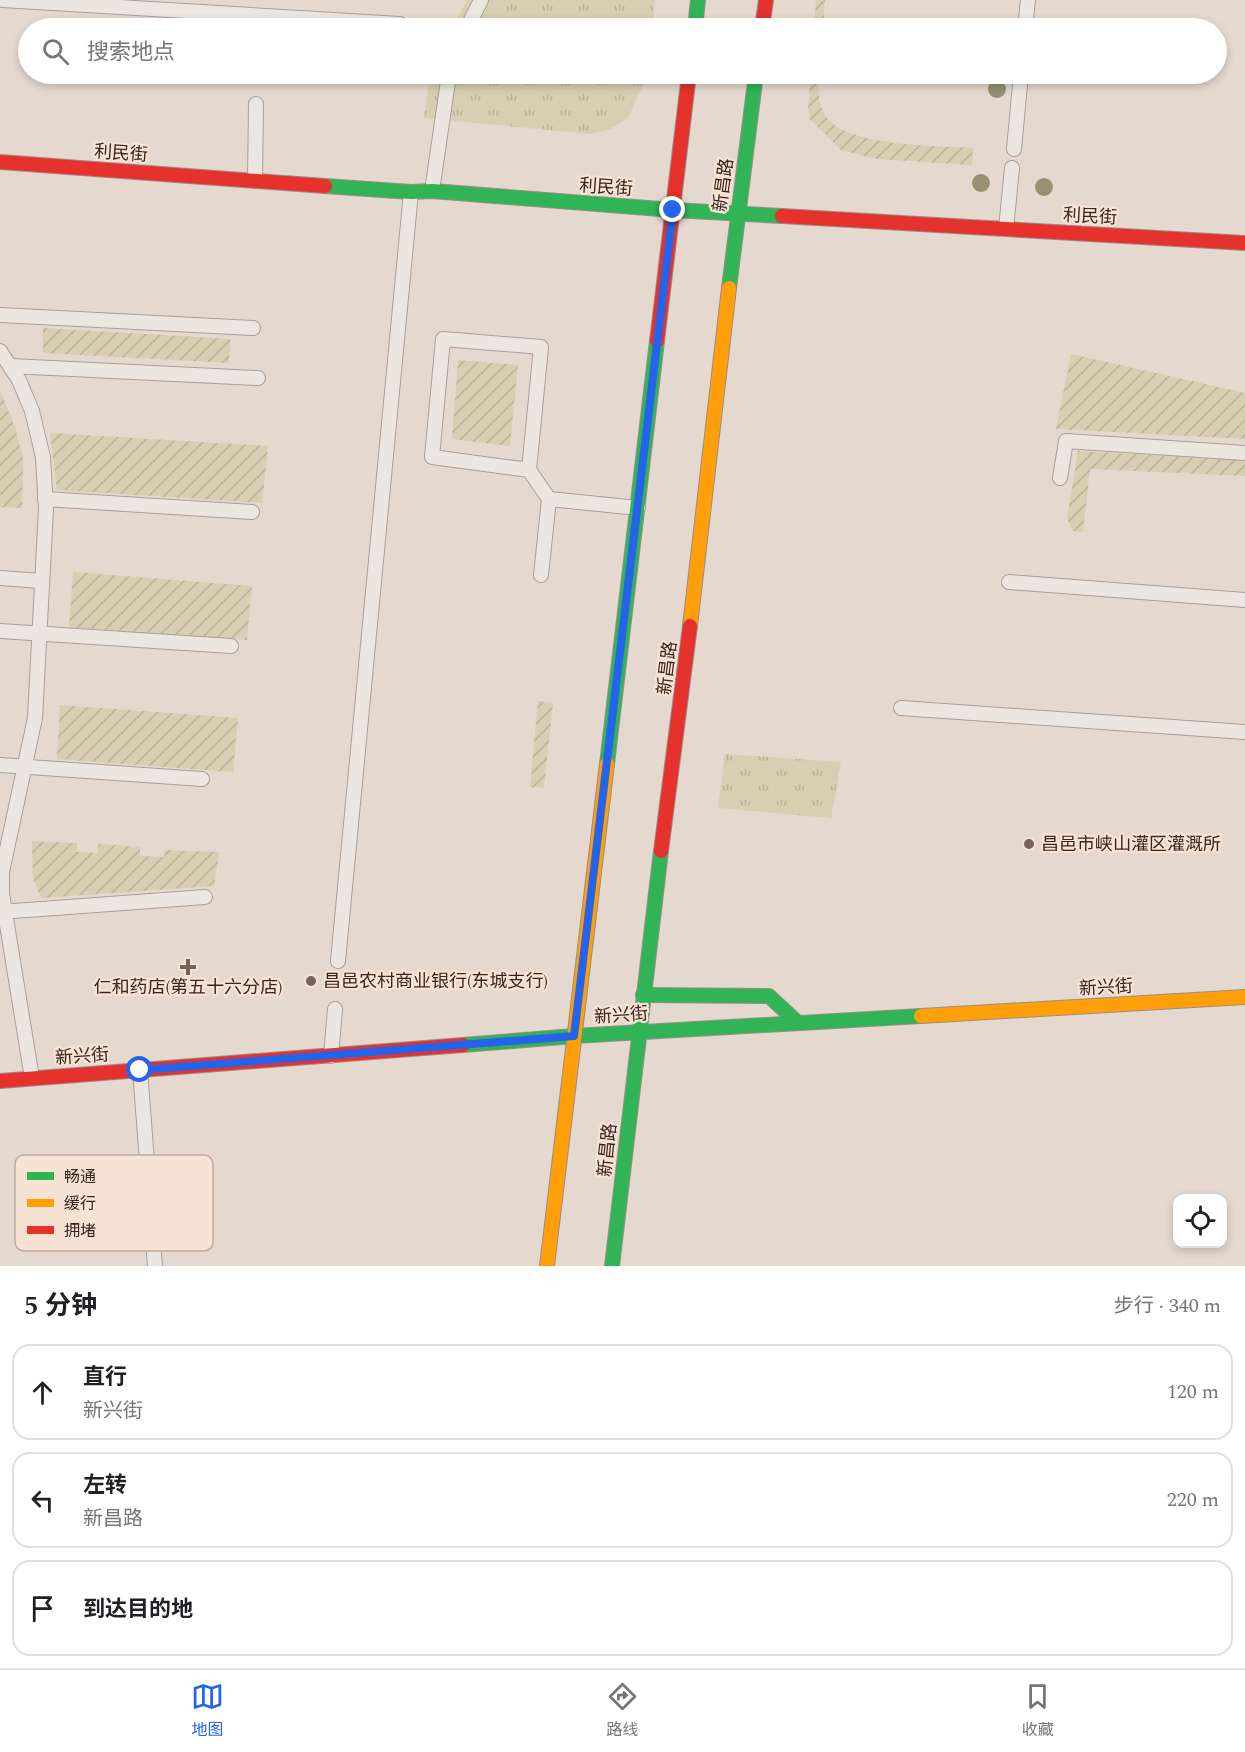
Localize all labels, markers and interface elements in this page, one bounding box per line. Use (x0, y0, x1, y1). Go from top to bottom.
search box (18, 18, 1227, 84)
icon: search (39, 35, 72, 68)
text: 搜索地点 (87, 36, 175, 69)
street label: 利民街 (93, 138, 149, 169)
street label: 新昌路 (706, 156, 741, 214)
street label: 利民街 (578, 172, 634, 203)
route end (659, 196, 685, 222)
street label: 利民街 (1062, 202, 1118, 231)
street label: 新昌路 (651, 640, 684, 697)
place label: 昌邑市峡山灌区灌溉所 (1041, 831, 1221, 858)
marker: 昌邑市峡山灌区灌溉所 (1022, 837, 1036, 851)
marker: 仁和药店(第五十六分店) (181, 960, 195, 974)
place label: 昌邑农村商业银行(东城支行) (323, 968, 548, 995)
street label: 新兴街 (1078, 973, 1134, 1002)
place label: 仁和药店(第五十六分店) (94, 974, 283, 1001)
marker: 昌邑农村商业银行(东城支行) (304, 974, 318, 988)
street label: 新兴街 (593, 1000, 649, 1031)
street label: 新兴街 (54, 1041, 110, 1072)
route start (126, 1056, 152, 1082)
street label: 新昌路 (591, 1122, 624, 1178)
legend (15, 1155, 213, 1251)
text: 畅通 (64, 1165, 96, 1189)
text: 缓行 (64, 1192, 96, 1216)
map controls (1173, 1194, 1227, 1248)
button: locate (1173, 1194, 1227, 1248)
text: 拥堵 (64, 1219, 96, 1243)
text: 5 分钟 (24, 1286, 97, 1326)
text: 步行 · 340 m (1114, 1291, 1221, 1321)
text: 直行 (83, 1361, 127, 1394)
icon: ahead (26, 1376, 59, 1409)
text: 120 m (1167, 1377, 1219, 1407)
text: 新兴街 (83, 1396, 143, 1426)
text: 左转 (83, 1469, 127, 1502)
icon: left (26, 1484, 59, 1517)
text: 220 m (1167, 1485, 1219, 1515)
text: 新昌路 (83, 1504, 143, 1534)
icon: arrive (26, 1592, 59, 1625)
text: 到达目的地 (83, 1593, 193, 1626)
tab: 地图 (191, 1680, 224, 1742)
tab: 路线 (606, 1680, 639, 1742)
tab: 收藏 (1021, 1680, 1054, 1742)

